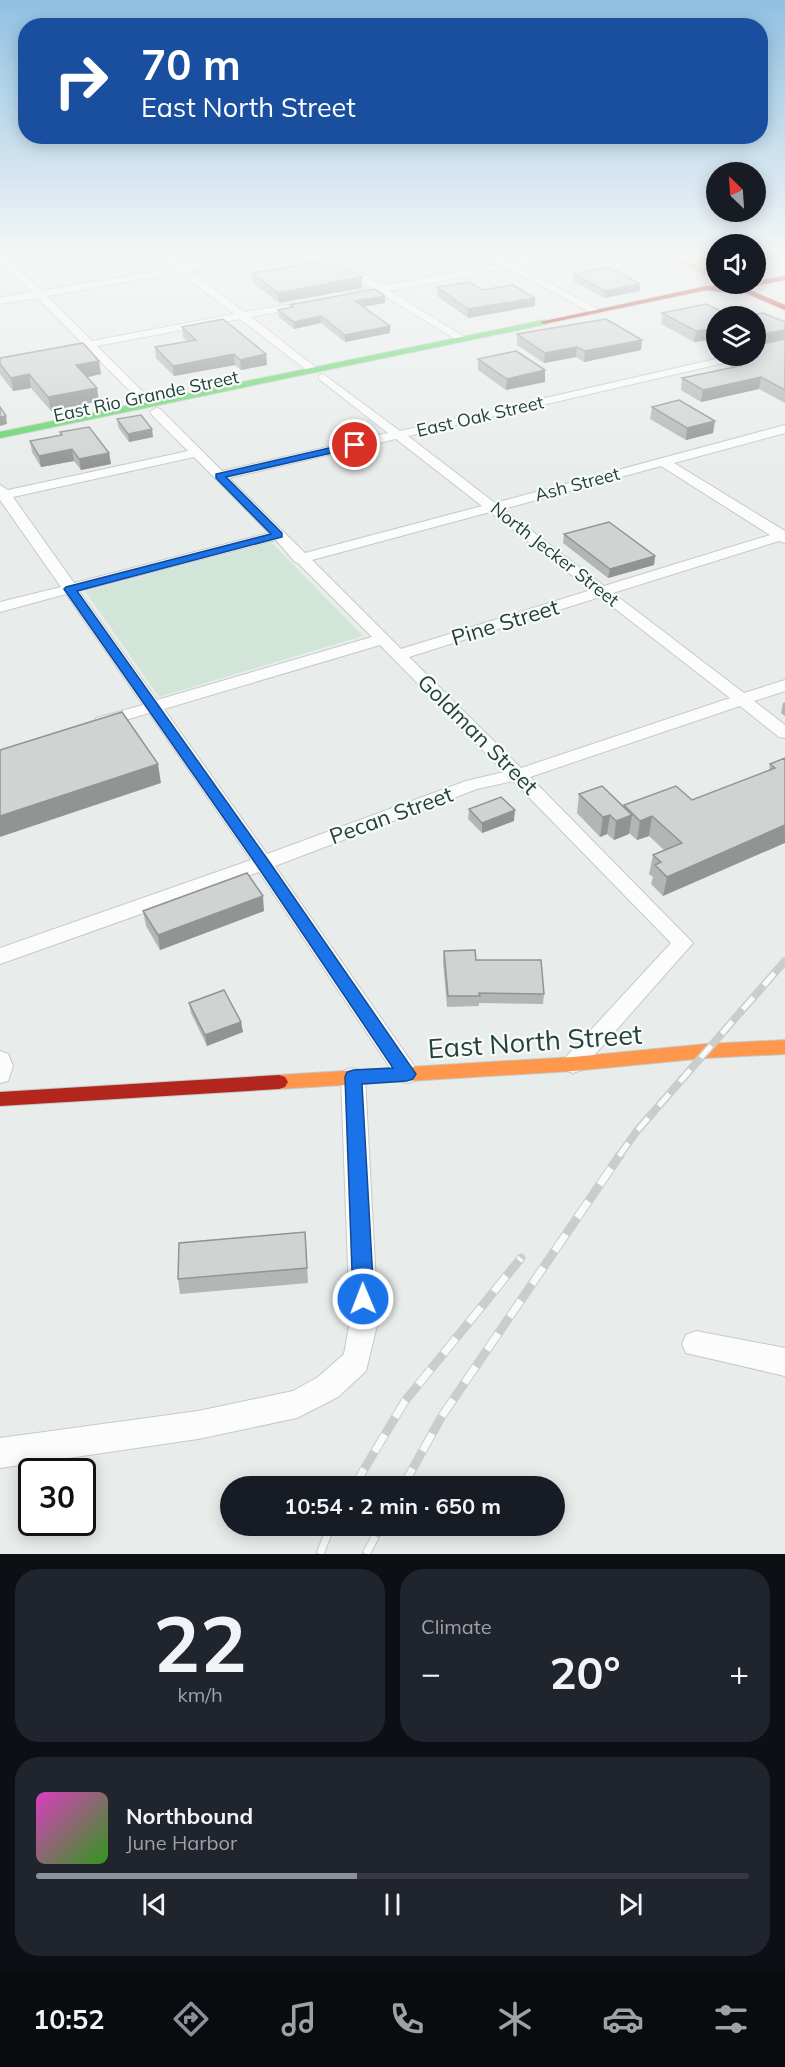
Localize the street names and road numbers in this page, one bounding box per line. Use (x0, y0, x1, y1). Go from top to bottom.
street label: East Rio Grande Street (51, 365, 241, 427)
street label: East Oak Street (414, 390, 546, 442)
street label: Ash Street (532, 462, 622, 506)
street label: North Jecker Street (486, 497, 624, 611)
street label: Pine Street (448, 592, 562, 652)
street label: Goldman Street (412, 668, 544, 800)
street label: Pecan Street (325, 780, 457, 850)
street label: East North Street (427, 1017, 643, 1065)

